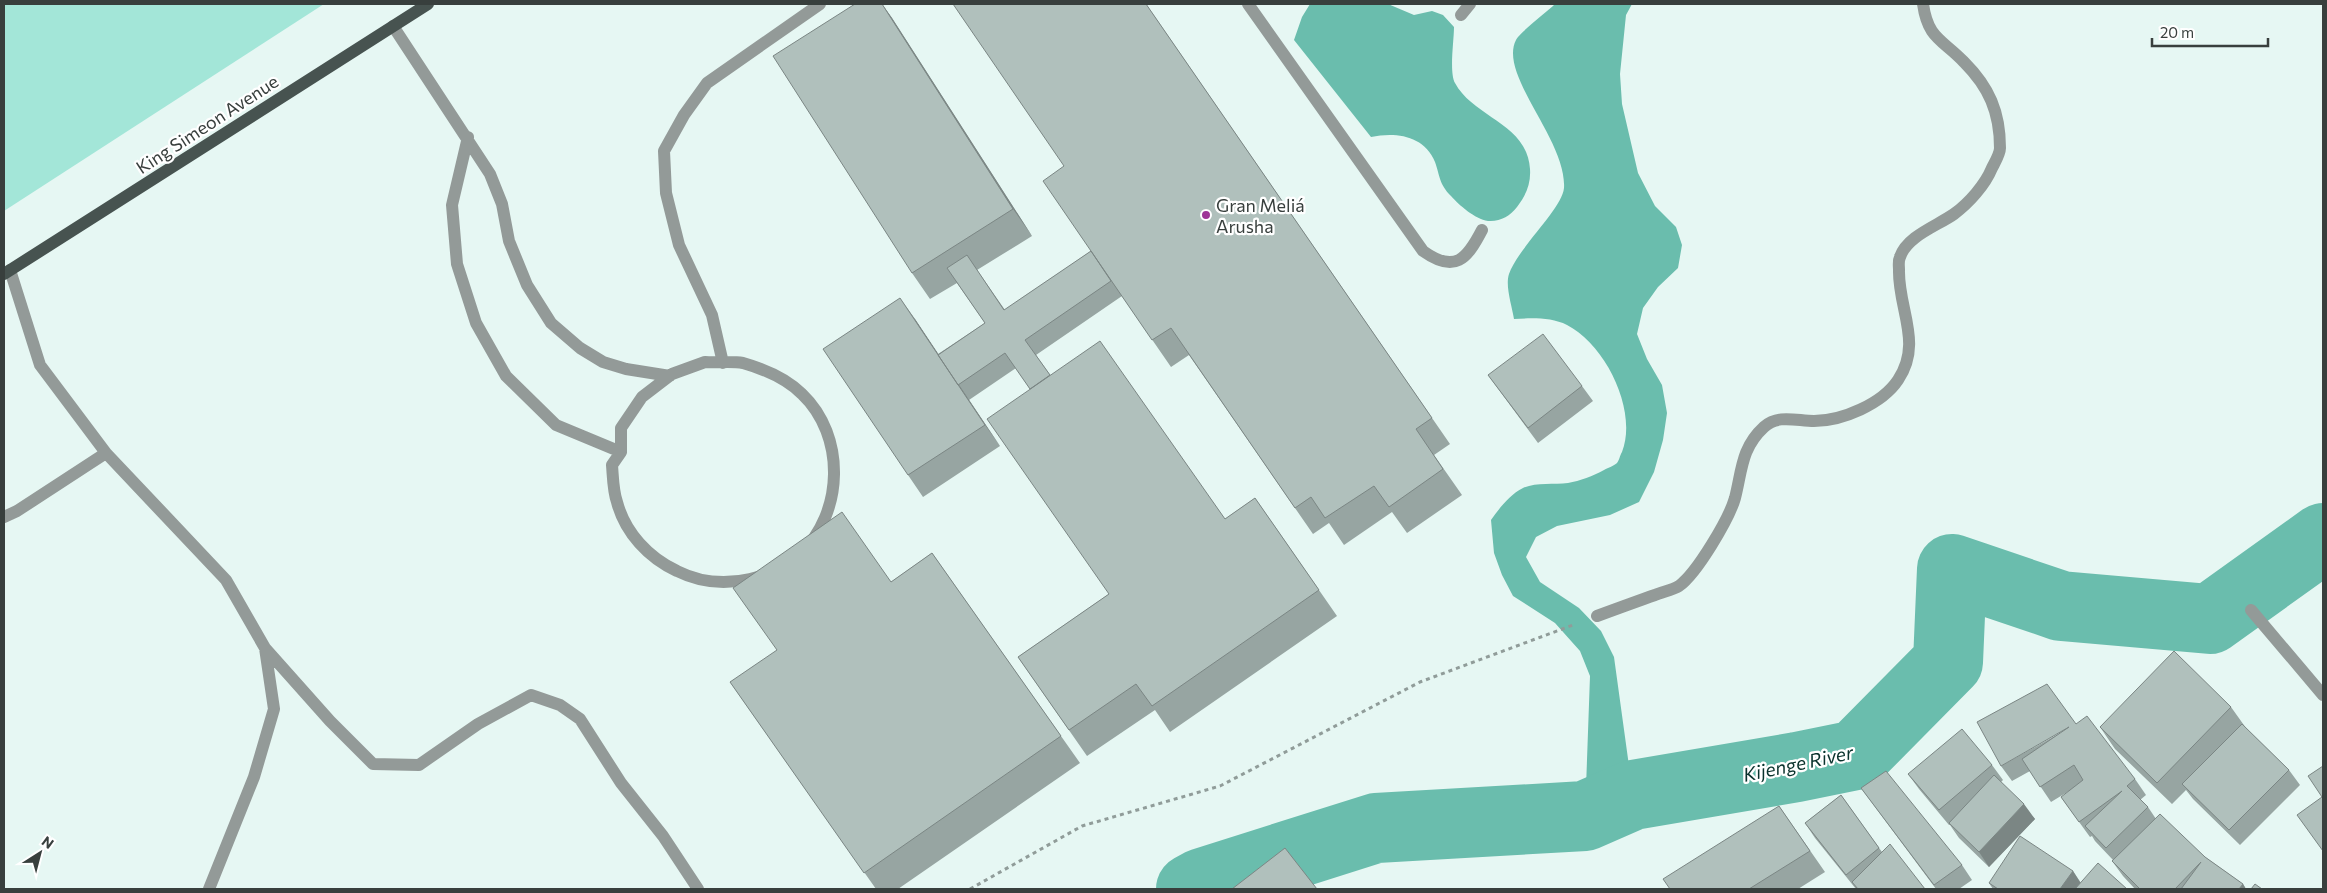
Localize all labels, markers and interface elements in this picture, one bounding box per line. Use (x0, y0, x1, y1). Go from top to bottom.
scale bar (2152, 15, 2268, 47)
text: 20 m (2160, 23, 2194, 41)
street label: King Simeon Avenue (132, 70, 282, 178)
place label: Gran Meliá Arusha (1216, 194, 1305, 237)
marker: Gran Meliá Arusha (1200, 209, 1212, 221)
water label: Kijenge River (1741, 740, 1857, 786)
north arrow (15, 828, 65, 878)
text: N (39, 832, 57, 852)

